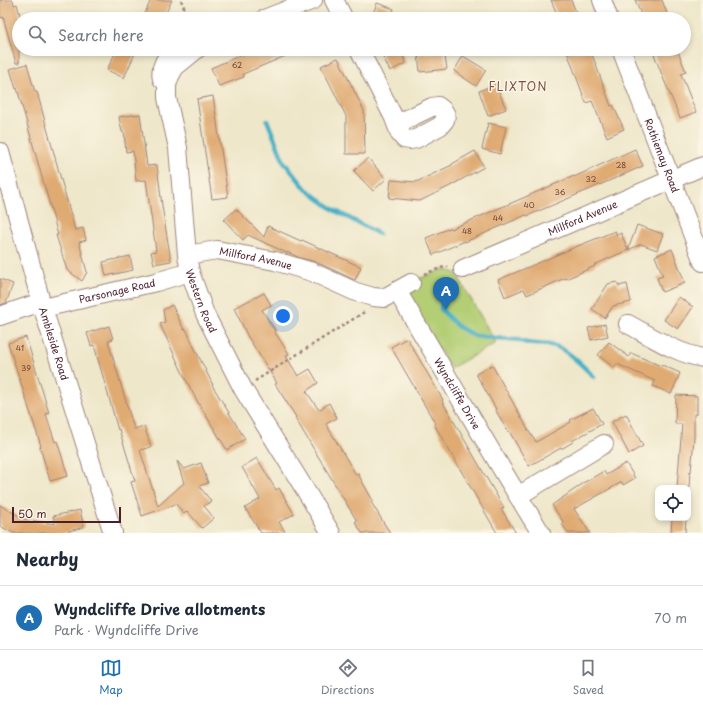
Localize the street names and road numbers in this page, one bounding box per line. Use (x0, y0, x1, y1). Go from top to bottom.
street label: Rothiemay Road (641, 116, 684, 195)
street label: Millford Avenue (545, 196, 620, 239)
street label: Millford Avenue (218, 243, 295, 273)
street label: Western Road (183, 267, 221, 335)
street label: Parsonage Road (77, 274, 157, 307)
street label: Ambleside Road (36, 305, 73, 382)
street label: Wyndcliffe Drive (431, 355, 485, 432)

